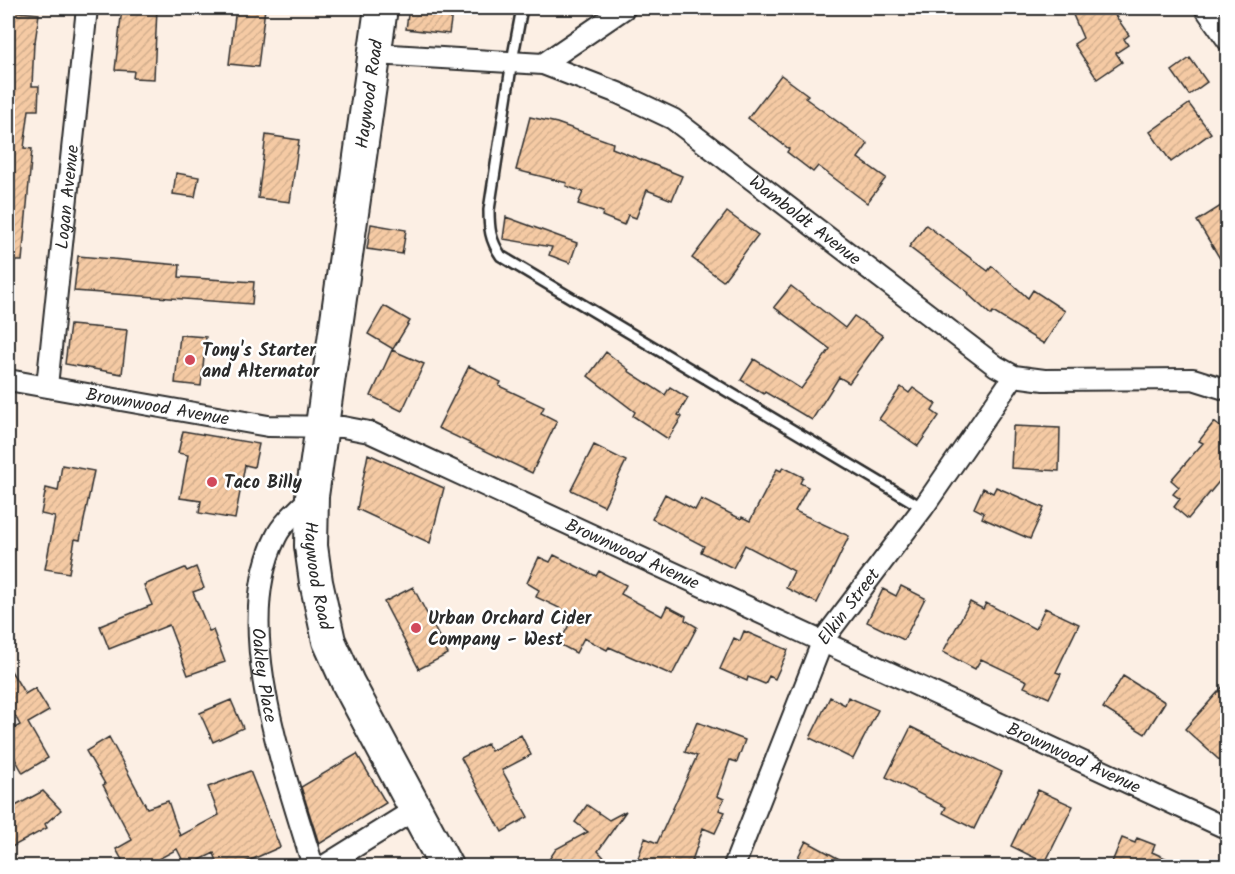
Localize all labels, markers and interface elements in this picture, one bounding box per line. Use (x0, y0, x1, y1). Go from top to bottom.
street label: Haywood Road (348, 37, 393, 151)
street label: Logan Avenue (49, 144, 88, 251)
street label: Wamboldt Avenue (742, 169, 867, 274)
place label: Tony's Starter and Alternator (202, 337, 321, 387)
marker: Tony's Starter and Alternator (183, 353, 197, 367)
street label: Brownwood Avenue (83, 381, 231, 435)
place label: Taco Billy (224, 469, 302, 498)
marker: Taco Billy (205, 475, 219, 489)
street label: Brownwood Avenue (560, 512, 704, 599)
street label: Haywood Road (294, 521, 339, 634)
street label: Elkin Street (811, 562, 889, 652)
place label: Urban Orchard Cider Company - West (428, 605, 593, 655)
marker: Urban Orchard Cider Company - West (409, 621, 423, 635)
street label: Oakley Place (242, 628, 284, 726)
street label: Brownwood Avenue (1001, 716, 1145, 803)

